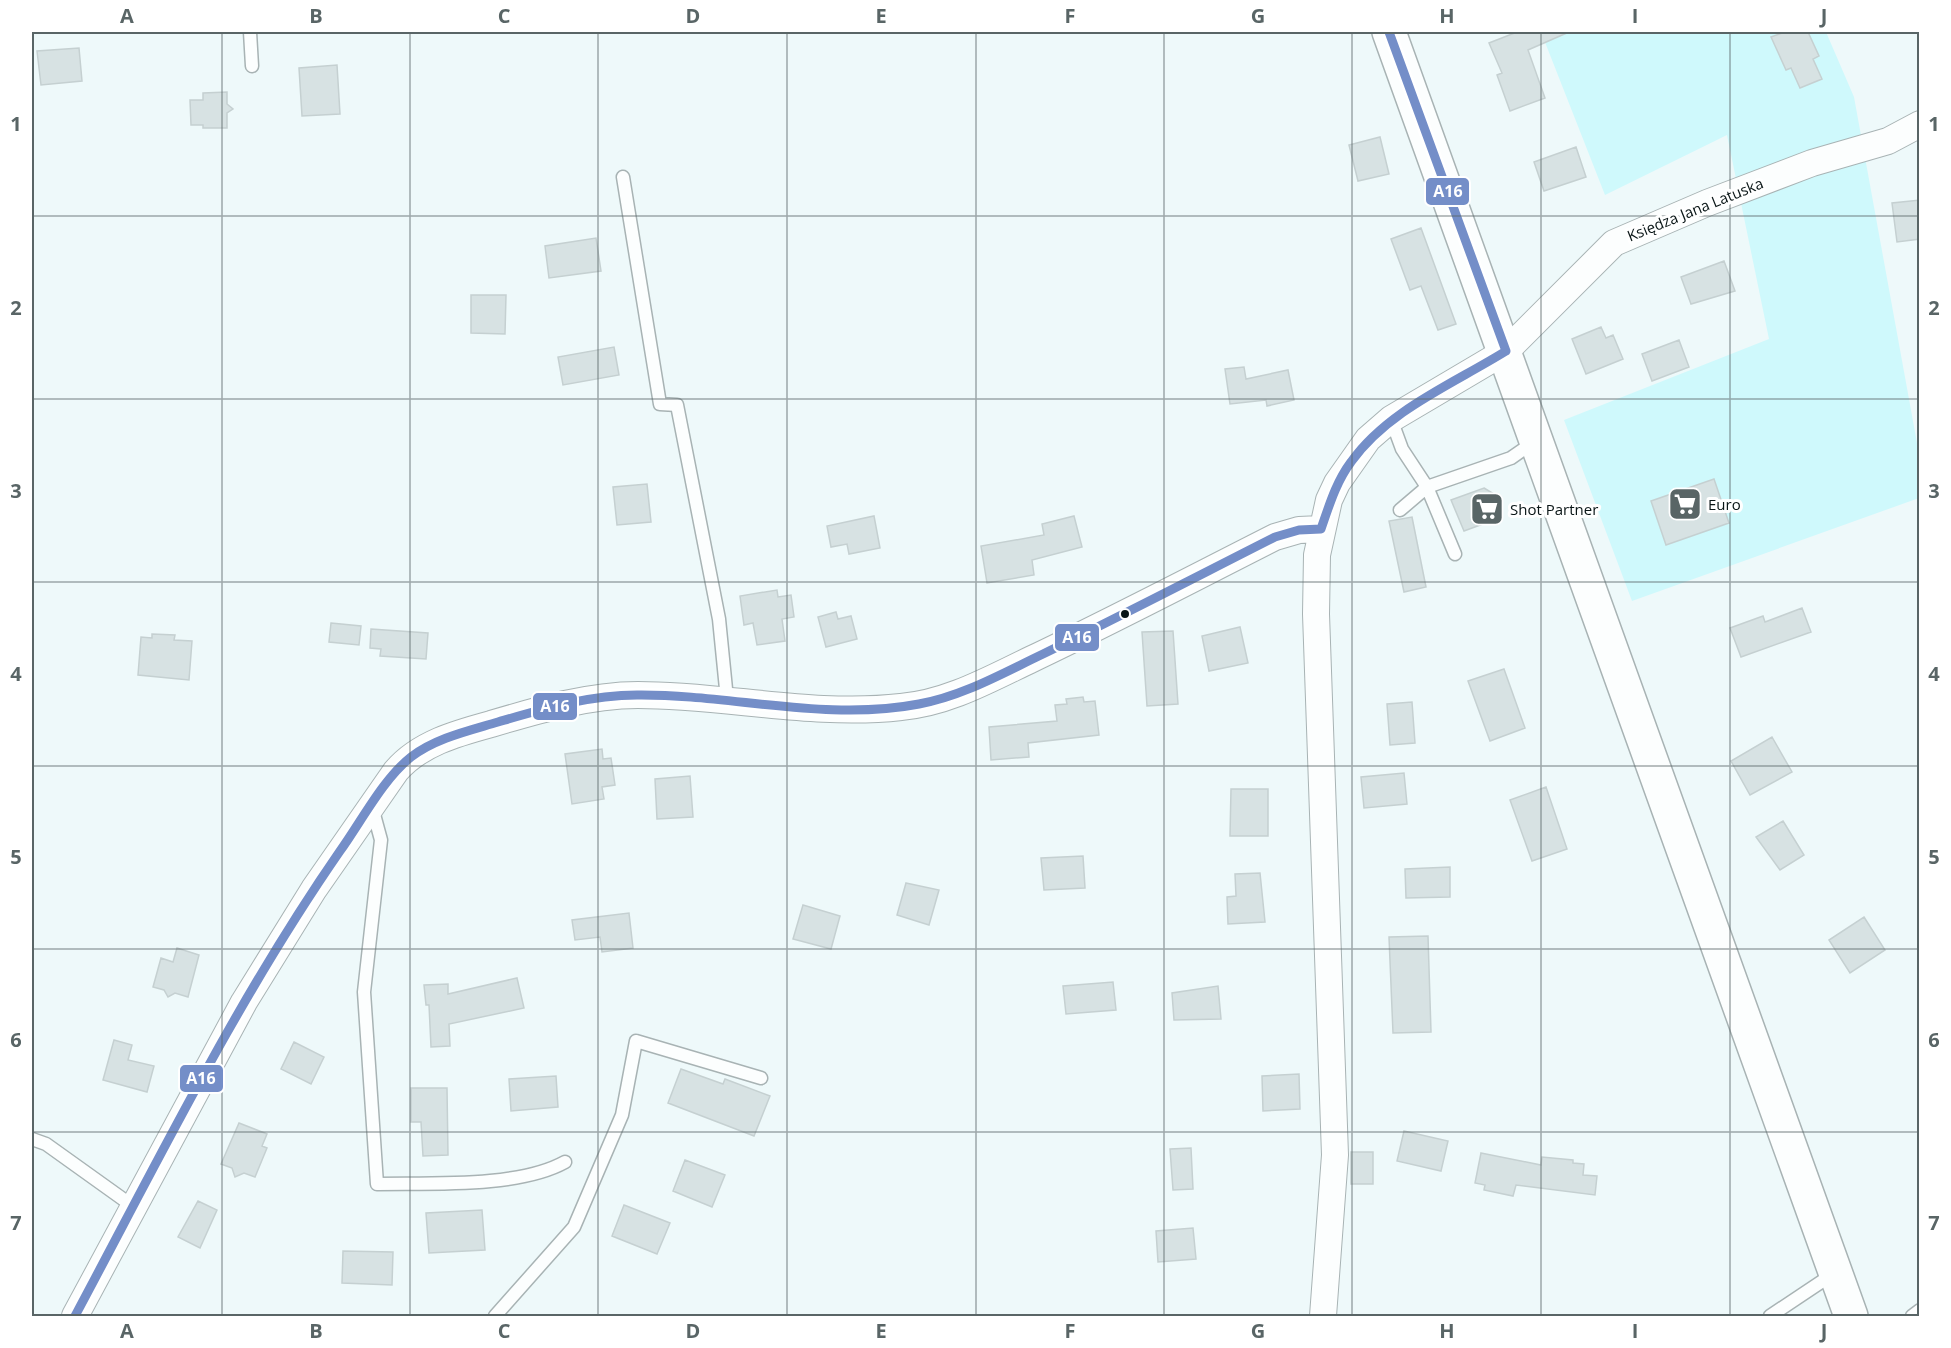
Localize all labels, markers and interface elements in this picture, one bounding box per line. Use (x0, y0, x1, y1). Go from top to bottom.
text: A (120, 2, 134, 29)
text: B (309, 2, 323, 29)
text: C (498, 2, 511, 29)
text: D (686, 2, 700, 29)
text: E (875, 2, 887, 29)
text: F (1065, 2, 1075, 29)
text: G (1251, 2, 1265, 29)
text: H (1439, 2, 1455, 29)
text: I (1632, 2, 1638, 29)
text: J (1819, 2, 1827, 29)
text: 1 (10, 110, 22, 137)
text: 1 (1928, 110, 1940, 137)
street label: Księdza Jana Latuska (1624, 173, 1766, 245)
line badge: A16 (1425, 177, 1470, 206)
text: A16 (1433, 180, 1463, 202)
text: 2 (10, 294, 22, 321)
text: 2 (1928, 294, 1940, 321)
text: 3 (10, 477, 22, 504)
text: 3 (1928, 477, 1940, 504)
supermarket icon: Euro (1667, 486, 1703, 522)
supermarket icon: Shot Partner (1469, 491, 1505, 527)
place label: Euro (1708, 494, 1741, 514)
place label: Shot Partner (1510, 499, 1598, 519)
unlabelled marker (1119, 608, 1131, 620)
line badge: A16 (1054, 623, 1100, 652)
text: A16 (1062, 626, 1092, 648)
text: 4 (10, 660, 22, 687)
text: 4 (1928, 660, 1940, 687)
line badge: A16 (532, 692, 578, 721)
text: A16 (540, 695, 570, 717)
text: 5 (10, 843, 22, 870)
text: 5 (1928, 843, 1940, 870)
text: 6 (10, 1026, 22, 1053)
text: 6 (1928, 1026, 1940, 1053)
line badge: A16 (179, 1064, 224, 1093)
text: A16 (186, 1067, 216, 1089)
text: 7 (10, 1209, 22, 1236)
text: 7 (1928, 1209, 1940, 1236)
text: A (120, 1317, 134, 1344)
text: B (309, 1317, 323, 1344)
text: C (498, 1317, 511, 1344)
text: D (686, 1317, 700, 1344)
text: E (875, 1317, 887, 1344)
text: F (1065, 1317, 1075, 1344)
text: G (1251, 1317, 1265, 1344)
text: H (1439, 1317, 1455, 1344)
text: I (1632, 1317, 1638, 1344)
text: J (1819, 1317, 1827, 1344)

